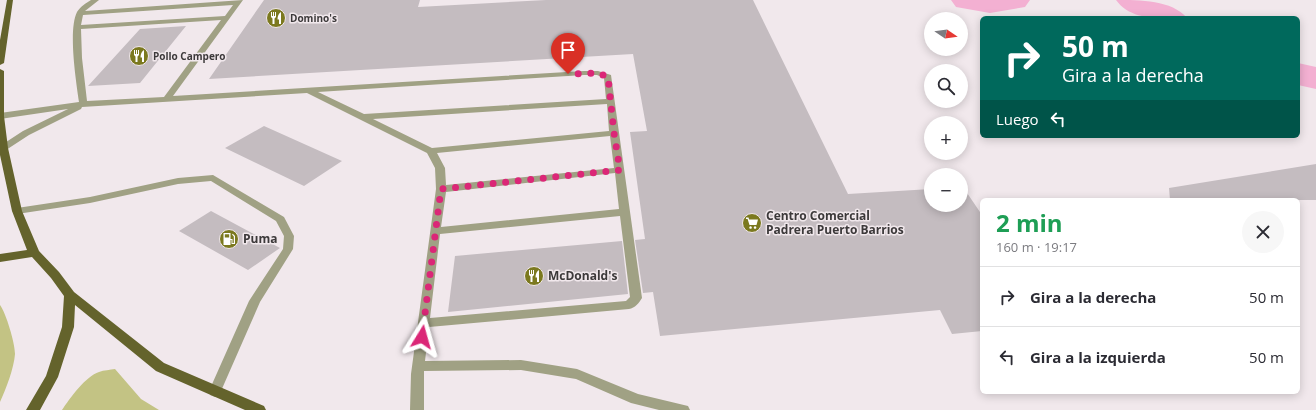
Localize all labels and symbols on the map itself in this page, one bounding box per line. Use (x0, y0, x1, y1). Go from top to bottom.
restaurant icon: Domino's (265, 7, 287, 29)
place label: Domino's (290, 11, 337, 25)
north arrow (924, 12, 968, 56)
pin (551, 33, 585, 74)
restaurant icon: Pollo Campero (128, 45, 150, 67)
place label: Pollo Campero (153, 49, 226, 63)
place label: Centro Comercial Padrera Puerto Barrios (766, 207, 904, 238)
supermarket icon: Centro Comercial Padrera Puerto Barrios (741, 212, 763, 234)
fuel station icon: Puma (218, 228, 240, 250)
place label: Puma (243, 230, 277, 247)
restaurant icon: McDonald's (523, 265, 545, 287)
place label: McDonald's (548, 267, 617, 284)
position arrow (401, 316, 443, 358)

